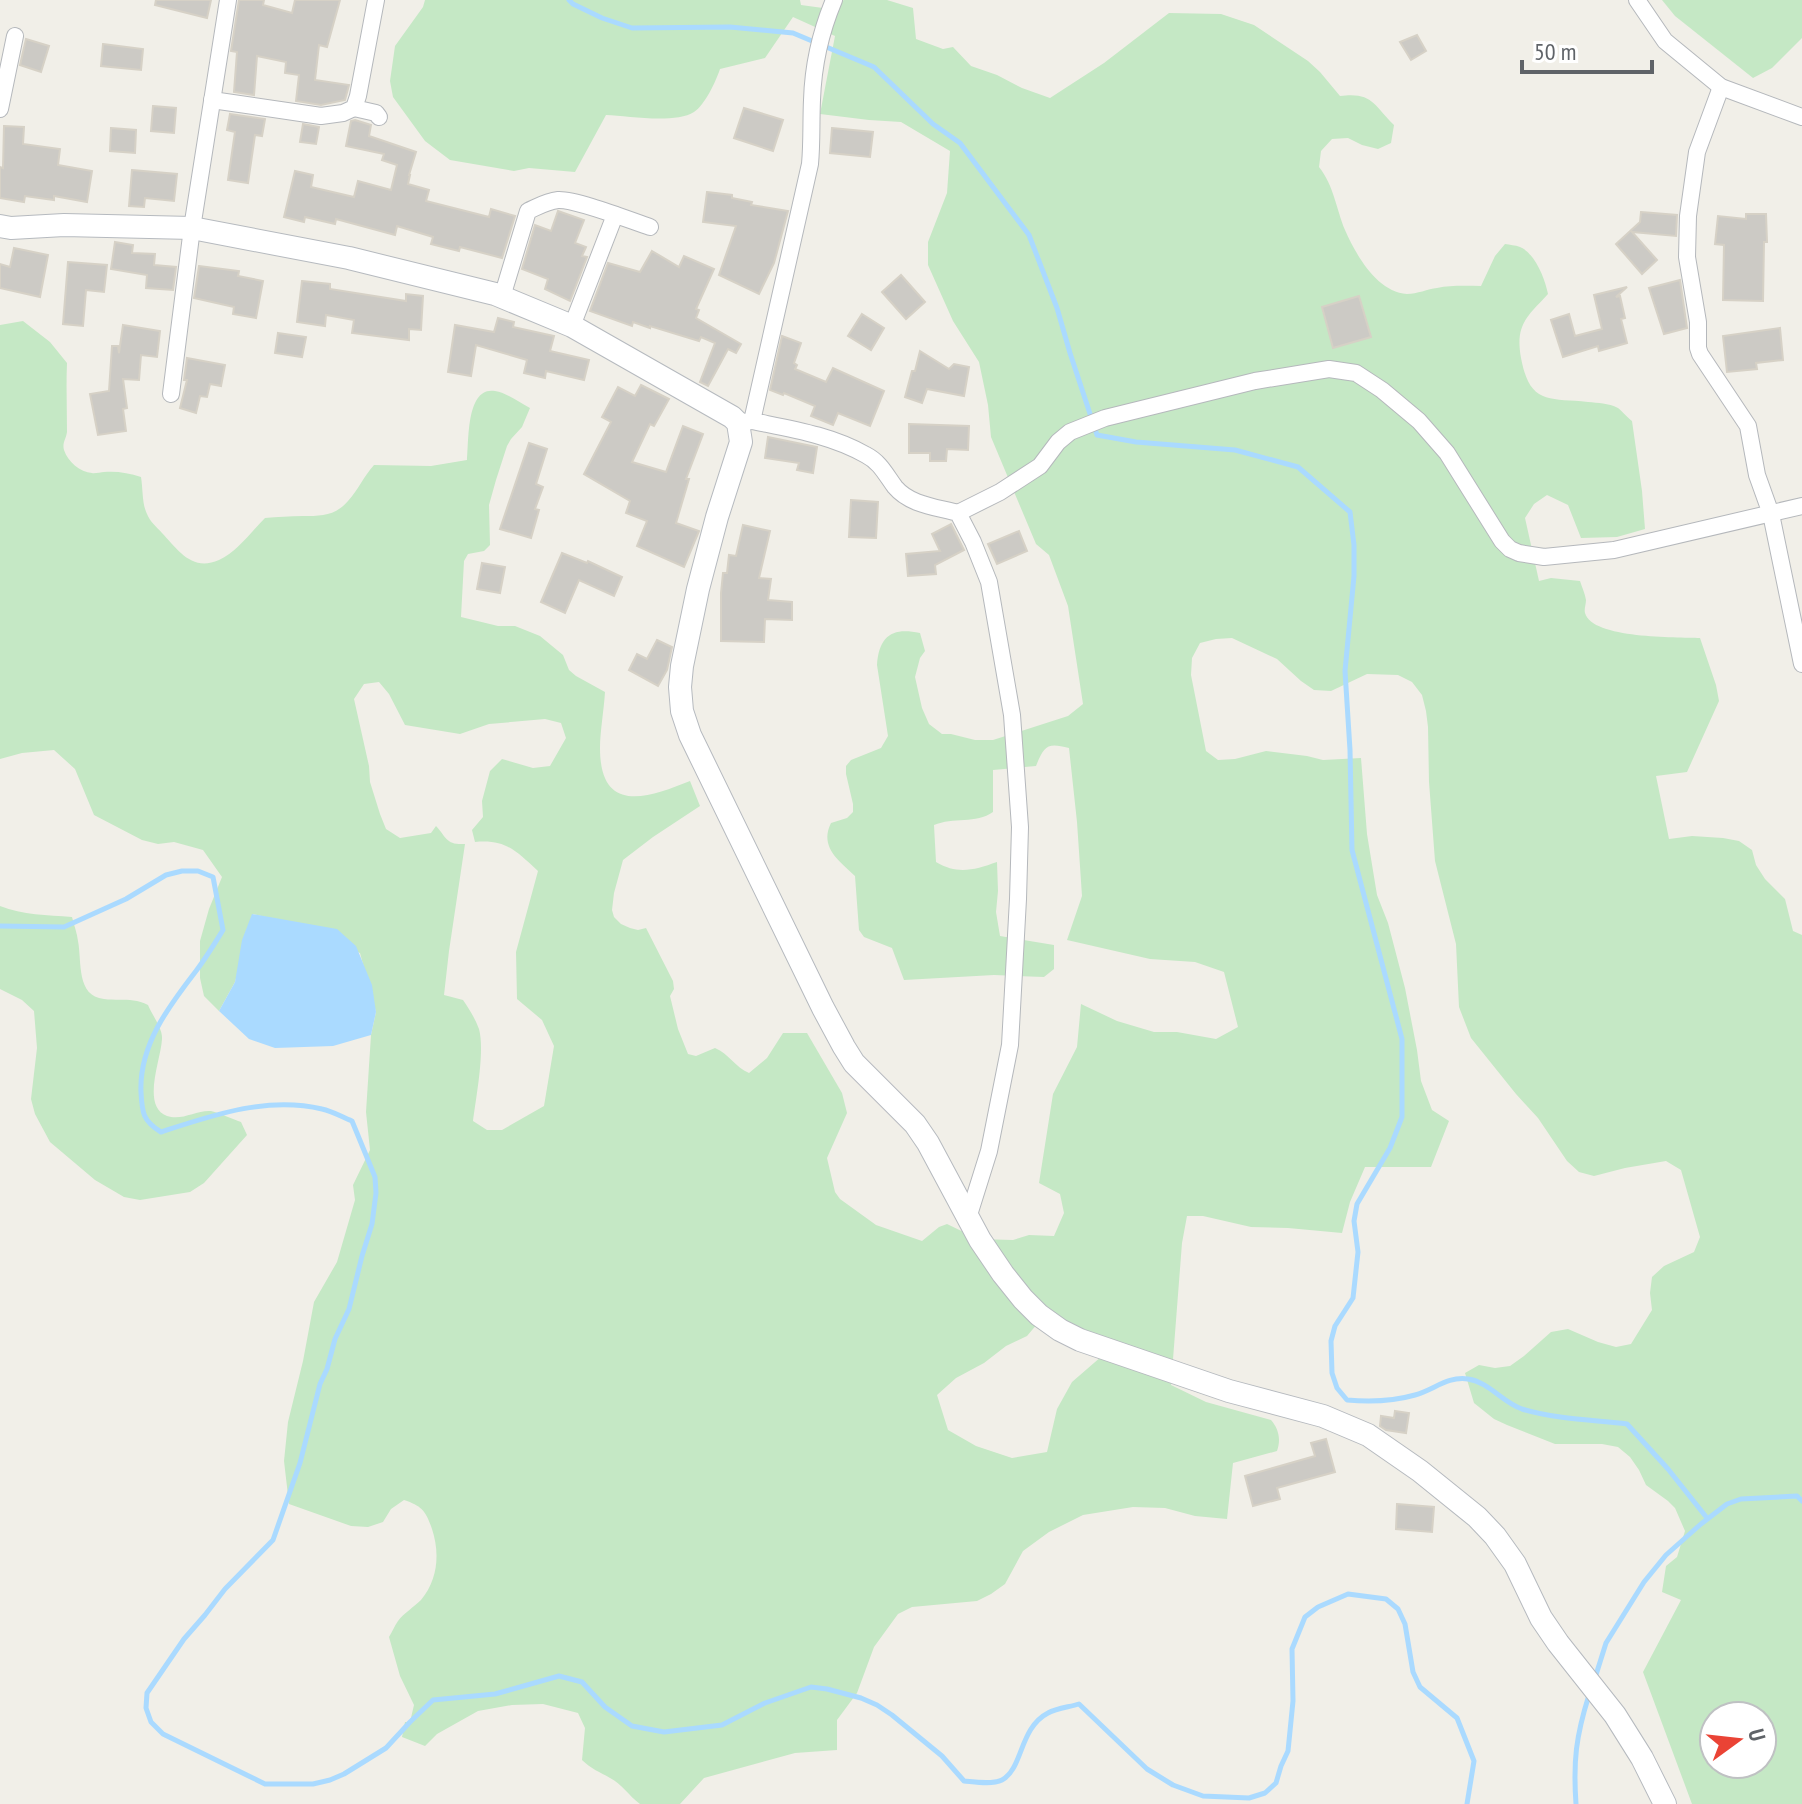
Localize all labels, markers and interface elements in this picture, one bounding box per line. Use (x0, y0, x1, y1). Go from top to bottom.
scale bar (1522, 24, 1652, 74)
text: 50 m (1534, 36, 1576, 67)
north arrow (1698, 1700, 1778, 1780)
text: U (1742, 1726, 1772, 1744)

